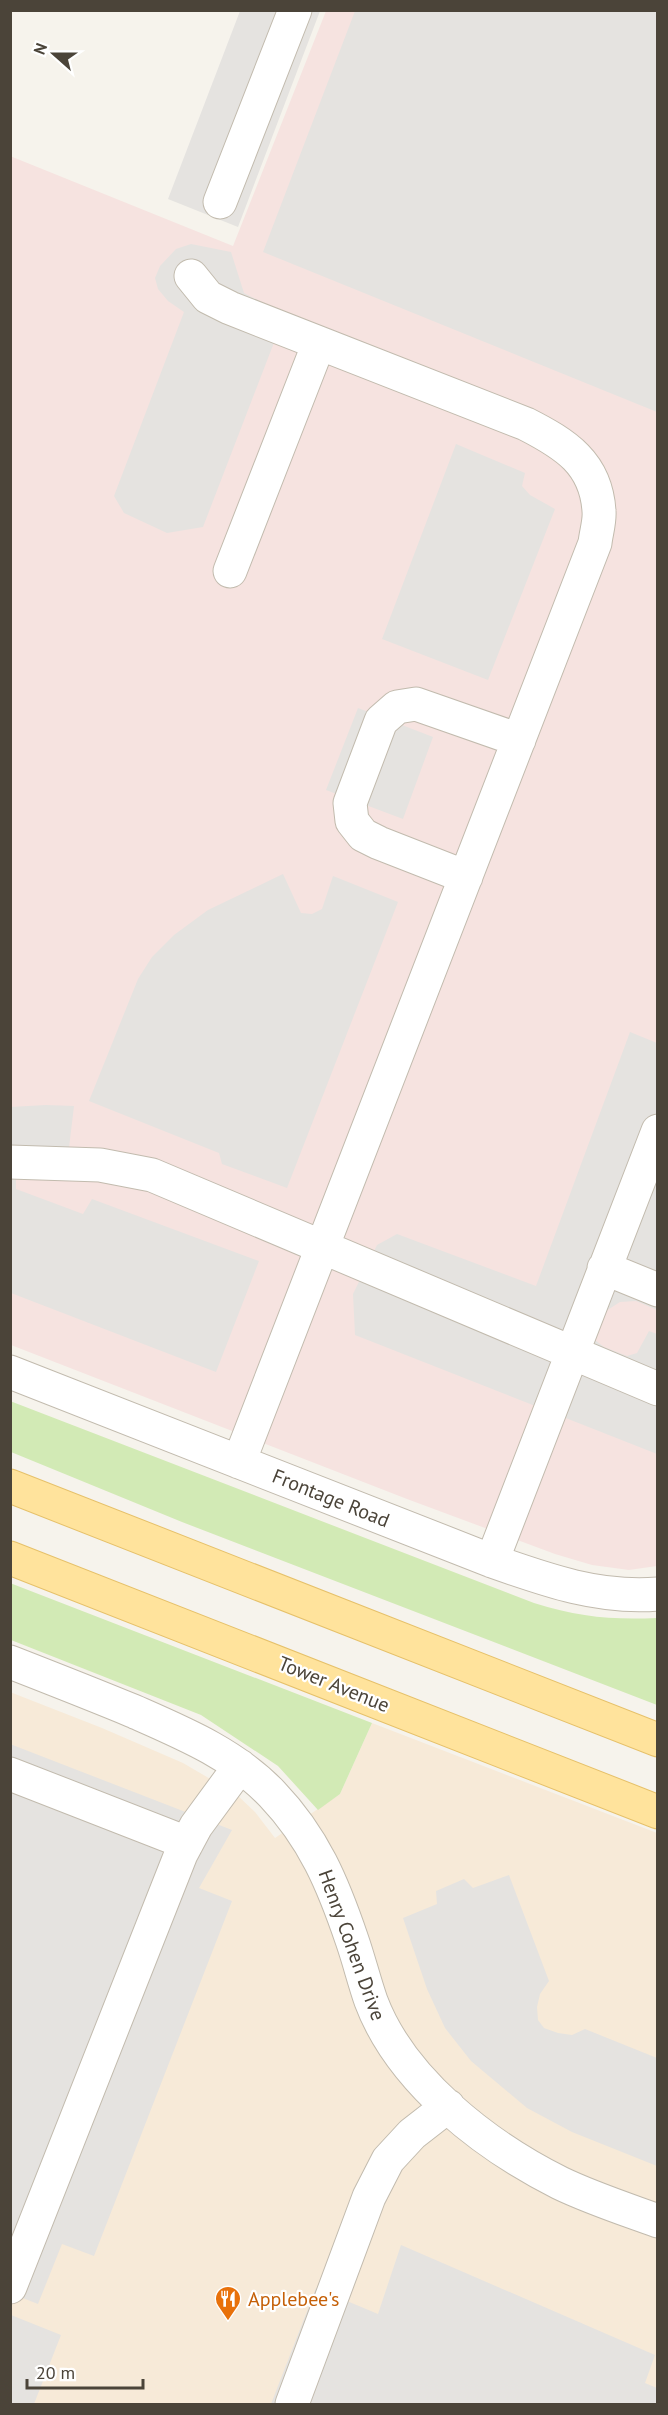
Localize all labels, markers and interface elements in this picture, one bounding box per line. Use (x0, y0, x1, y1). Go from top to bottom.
north arrow (24, 24, 84, 84)
text: N (29, 40, 51, 57)
street label: Frontage Road (269, 1463, 393, 1533)
street label: Tower Avenue (275, 1650, 393, 1718)
street label: Henry Cohen Drive (313, 1866, 391, 2024)
restaurant icon: Applebee's (213, 2284, 243, 2322)
place label: Applebee's (248, 2286, 340, 2312)
scale bar (27, 2352, 142, 2390)
text: 20 m (36, 2361, 75, 2384)

